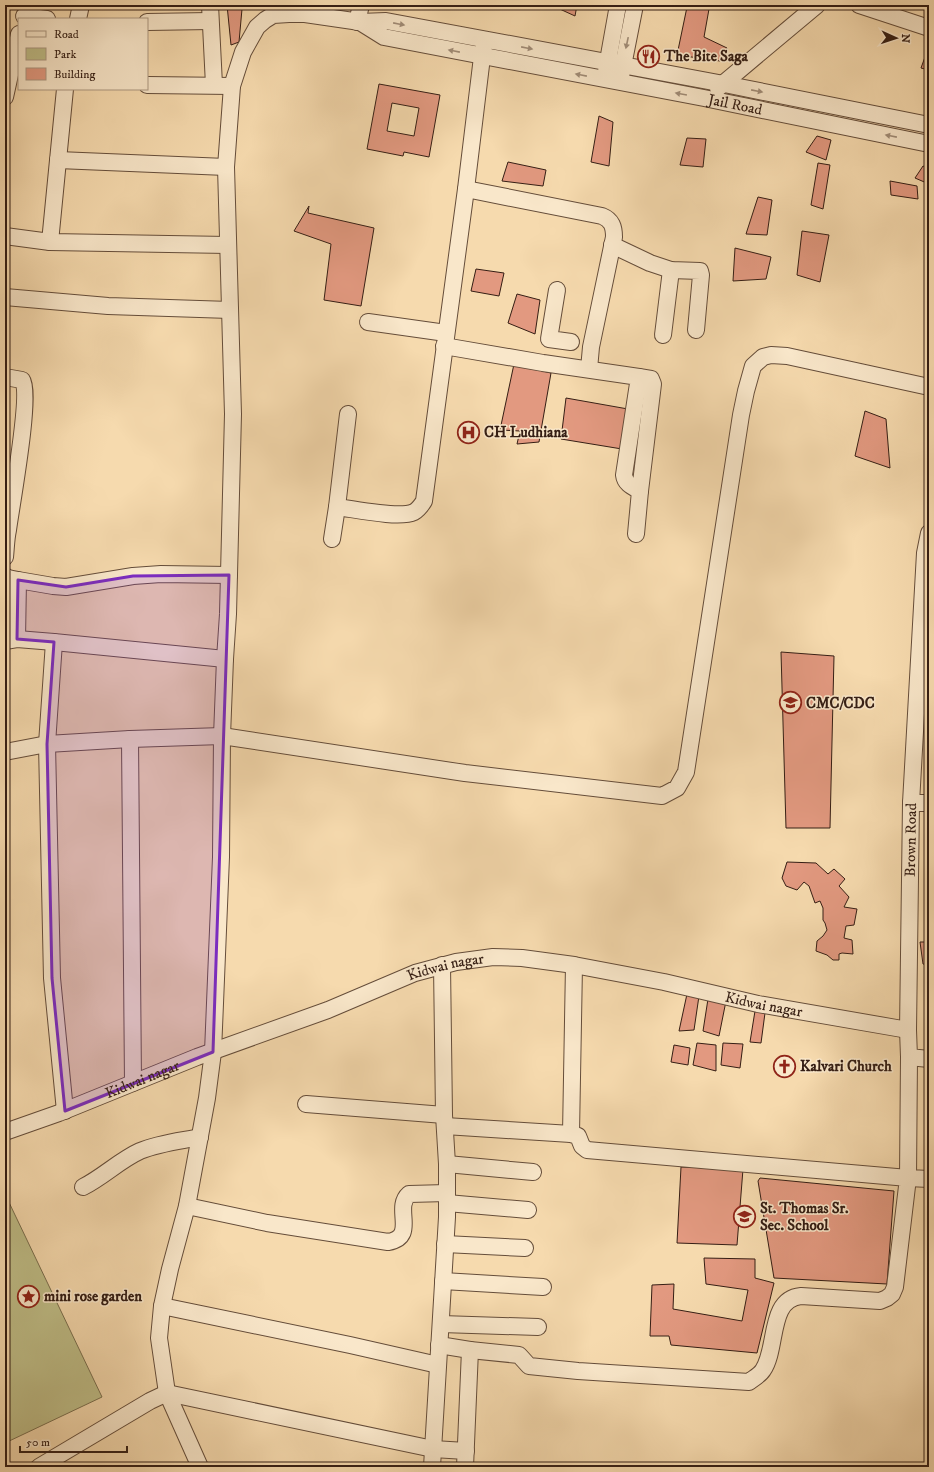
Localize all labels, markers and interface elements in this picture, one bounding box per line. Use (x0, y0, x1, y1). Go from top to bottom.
legend (18, 18, 148, 90)
north arrow (876, 18, 916, 58)
one-way arrow (393, 21, 405, 27)
text: Road (54, 27, 79, 42)
text: N (898, 34, 912, 43)
one-way arrow (624, 37, 630, 49)
restaurant icon: The Bite Saga (636, 43, 662, 69)
one-way arrow (521, 45, 533, 51)
text: Park (54, 47, 76, 62)
place label: The Bite Saga (663, 47, 749, 66)
one-way arrow (447, 48, 460, 54)
text: Building (54, 67, 95, 82)
one-way arrow (575, 72, 587, 78)
one-way arrow (751, 88, 763, 94)
street label: Jail Road (705, 89, 765, 119)
one-way arrow (675, 91, 687, 97)
one-way arrow (885, 133, 897, 139)
hospital icon: CH Ludhiana (455, 419, 481, 445)
place label: CH Ludhiana (484, 423, 568, 442)
school or university icon: CMC/CDC (778, 690, 804, 716)
place label: CMC/CDC (806, 694, 875, 713)
street label: Brown Road (901, 802, 921, 877)
street label: Kidwai nagar (404, 949, 485, 985)
street label: Kidwai nagar (723, 987, 804, 1021)
church icon: Kalvari Church (771, 1053, 797, 1079)
street label: Kidwai nagar (102, 1056, 182, 1103)
place label: Kalvari Church (800, 1057, 892, 1076)
place label: St. Thomas Sr. Sec. School (760, 1199, 849, 1235)
school or university icon: St. Thomas Sr. Sec. School (731, 1204, 757, 1230)
place icon: mini rose garden (16, 1283, 42, 1309)
place label: mini rose garden (44, 1287, 142, 1306)
scale bar (20, 1428, 127, 1454)
text: 50 m (26, 1435, 50, 1450)

